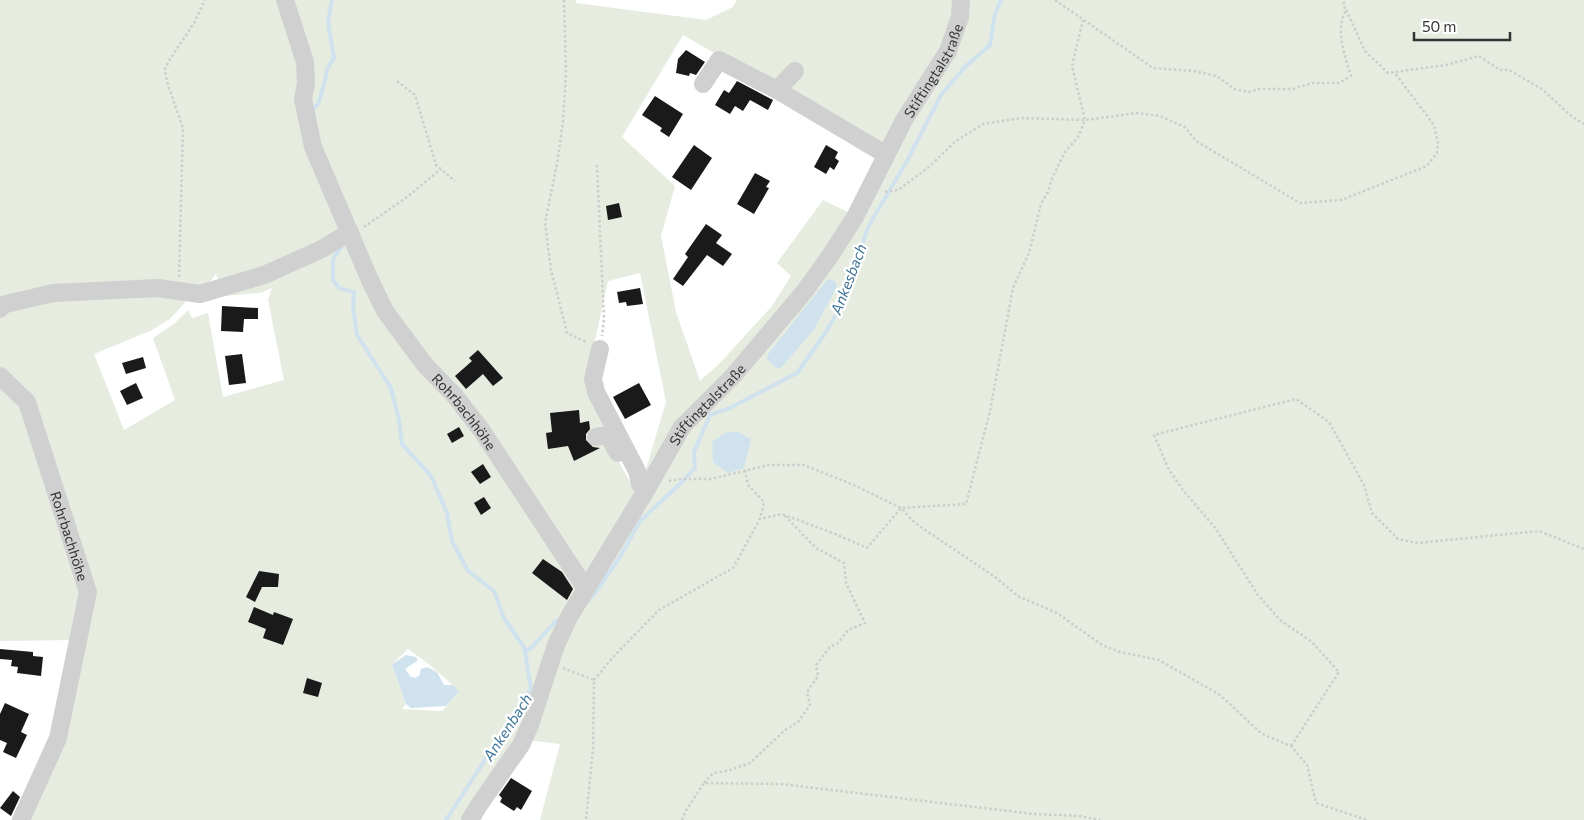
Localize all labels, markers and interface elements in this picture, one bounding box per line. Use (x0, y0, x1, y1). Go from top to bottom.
scale bar (1414, 10, 1510, 42)
text: 50 m (1422, 17, 1456, 35)
street label: Stiftingtalstraße (900, 21, 966, 120)
water label: Ankesbach (826, 241, 870, 318)
street label: Stiftingtalstraße (665, 360, 748, 448)
street label: Rohrbachhöhe (429, 370, 500, 453)
street label: Rohrbachhöhe (48, 489, 92, 583)
water label: Ankenbach (478, 690, 535, 765)

